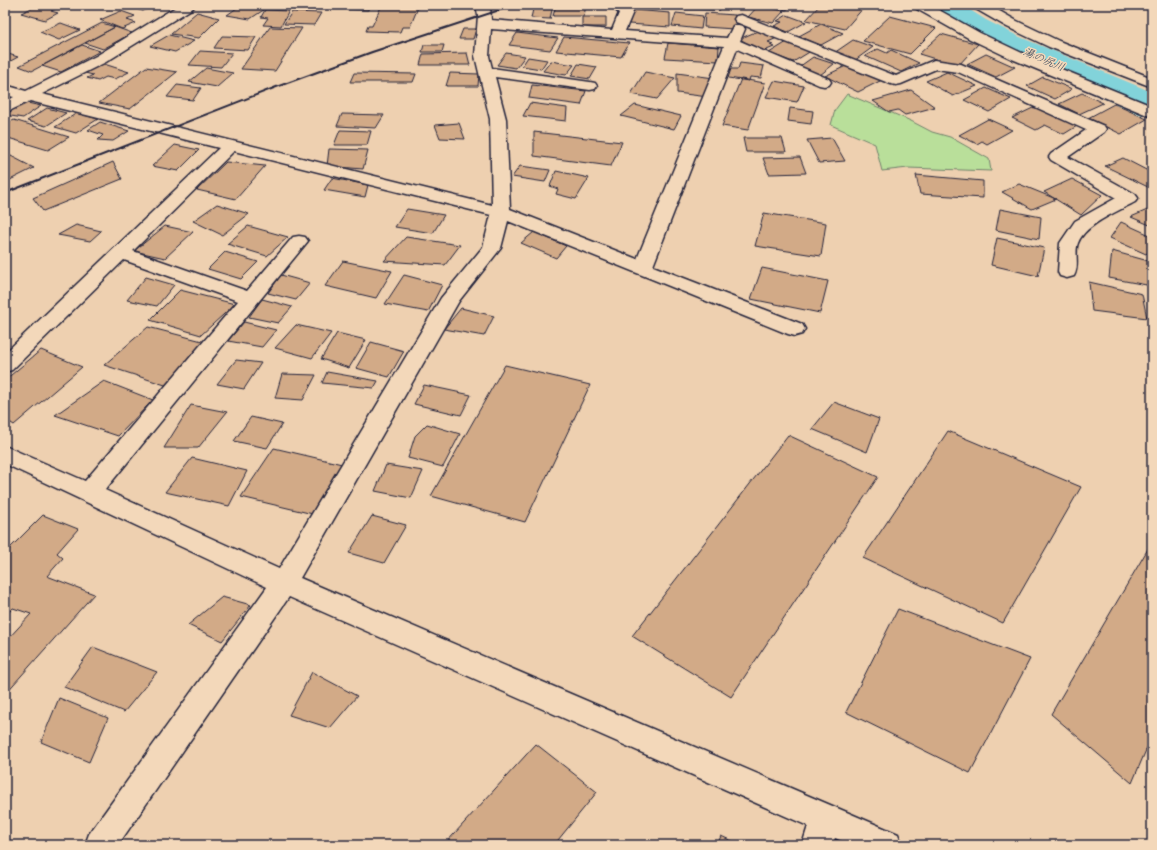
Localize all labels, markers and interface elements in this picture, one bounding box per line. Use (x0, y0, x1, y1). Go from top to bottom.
water label: 湯の尻川 (1021, 45, 1067, 74)

